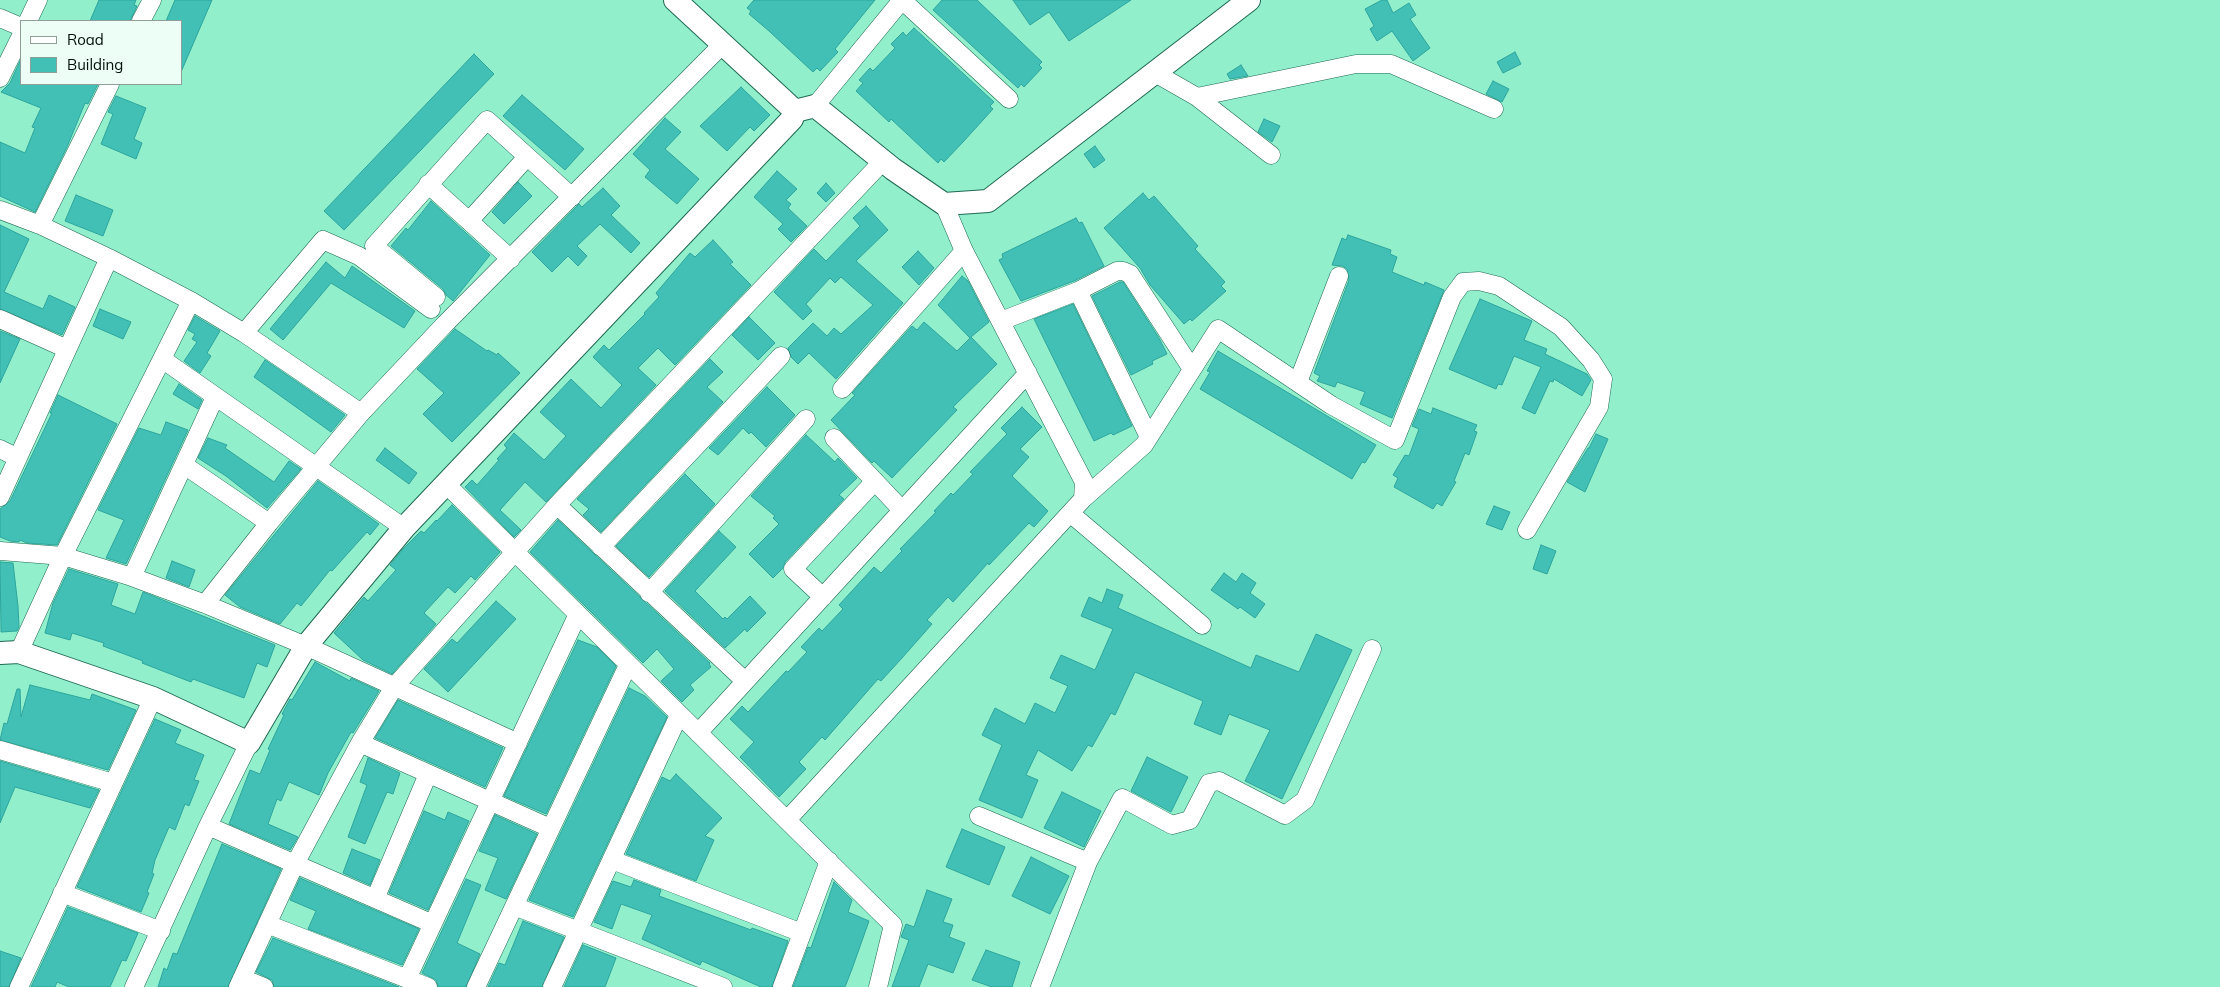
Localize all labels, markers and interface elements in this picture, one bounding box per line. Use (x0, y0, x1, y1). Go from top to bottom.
legend (20, 20, 182, 85)
text: Road (67, 30, 104, 49)
text: Building (67, 55, 123, 74)

